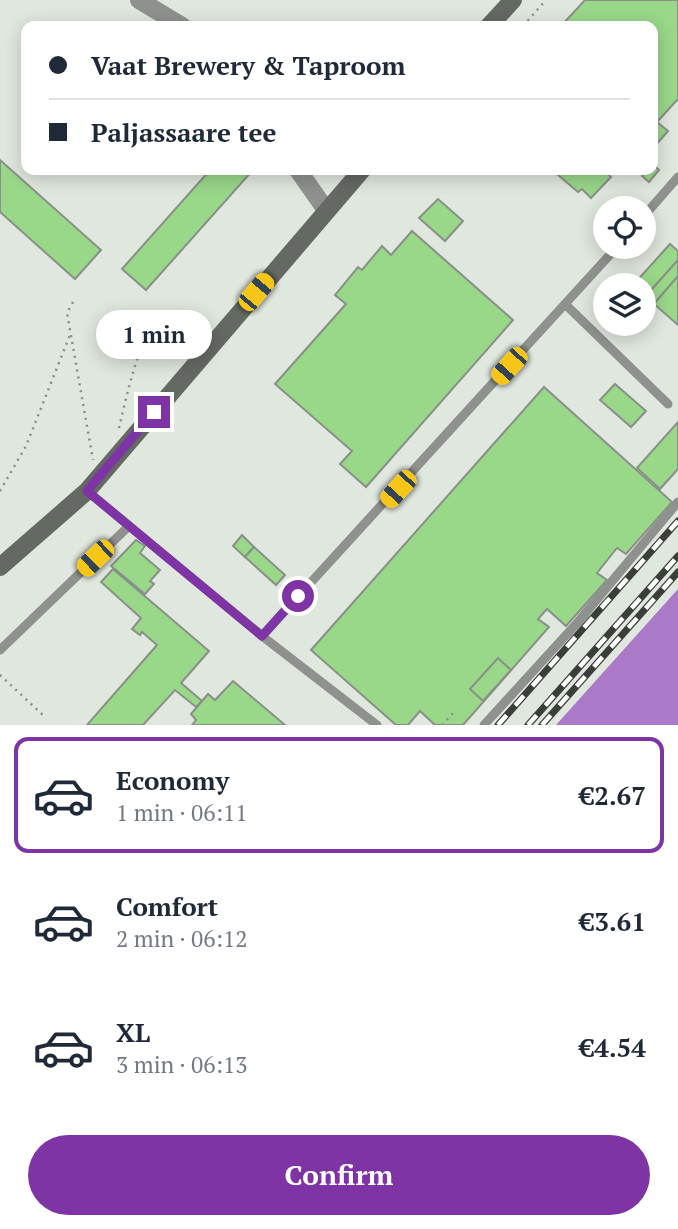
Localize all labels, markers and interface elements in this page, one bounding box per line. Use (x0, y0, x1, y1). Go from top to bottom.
text: Vaat Brewery & Taproom (91, 48, 405, 82)
text: Paljassaare tee (91, 115, 276, 149)
map controls (593, 196, 656, 336)
button: locate (593, 196, 656, 259)
car (235, 269, 278, 315)
button: layers (593, 273, 656, 336)
callout: 1 min (96, 310, 212, 360)
text: 1 min (123, 319, 185, 350)
car (488, 343, 531, 389)
route end (138, 396, 170, 428)
car (377, 466, 420, 512)
car (73, 536, 118, 580)
route start (282, 580, 314, 612)
text: Economy (116, 763, 229, 797)
icon: car (32, 764, 95, 827)
text: €2.67 (580, 778, 646, 812)
text: 1 min · 06:11 (116, 797, 248, 828)
text: Comfort (116, 889, 218, 923)
icon: car (32, 890, 95, 953)
text: €3.61 (580, 904, 646, 938)
text: 2 min · 06:12 (116, 923, 248, 954)
text: XL (116, 1015, 150, 1049)
icon: car (32, 1016, 95, 1079)
text: €4.54 (580, 1030, 646, 1064)
text: 3 min · 06:13 (116, 1049, 248, 1080)
button: Confirm (28, 1135, 650, 1215)

